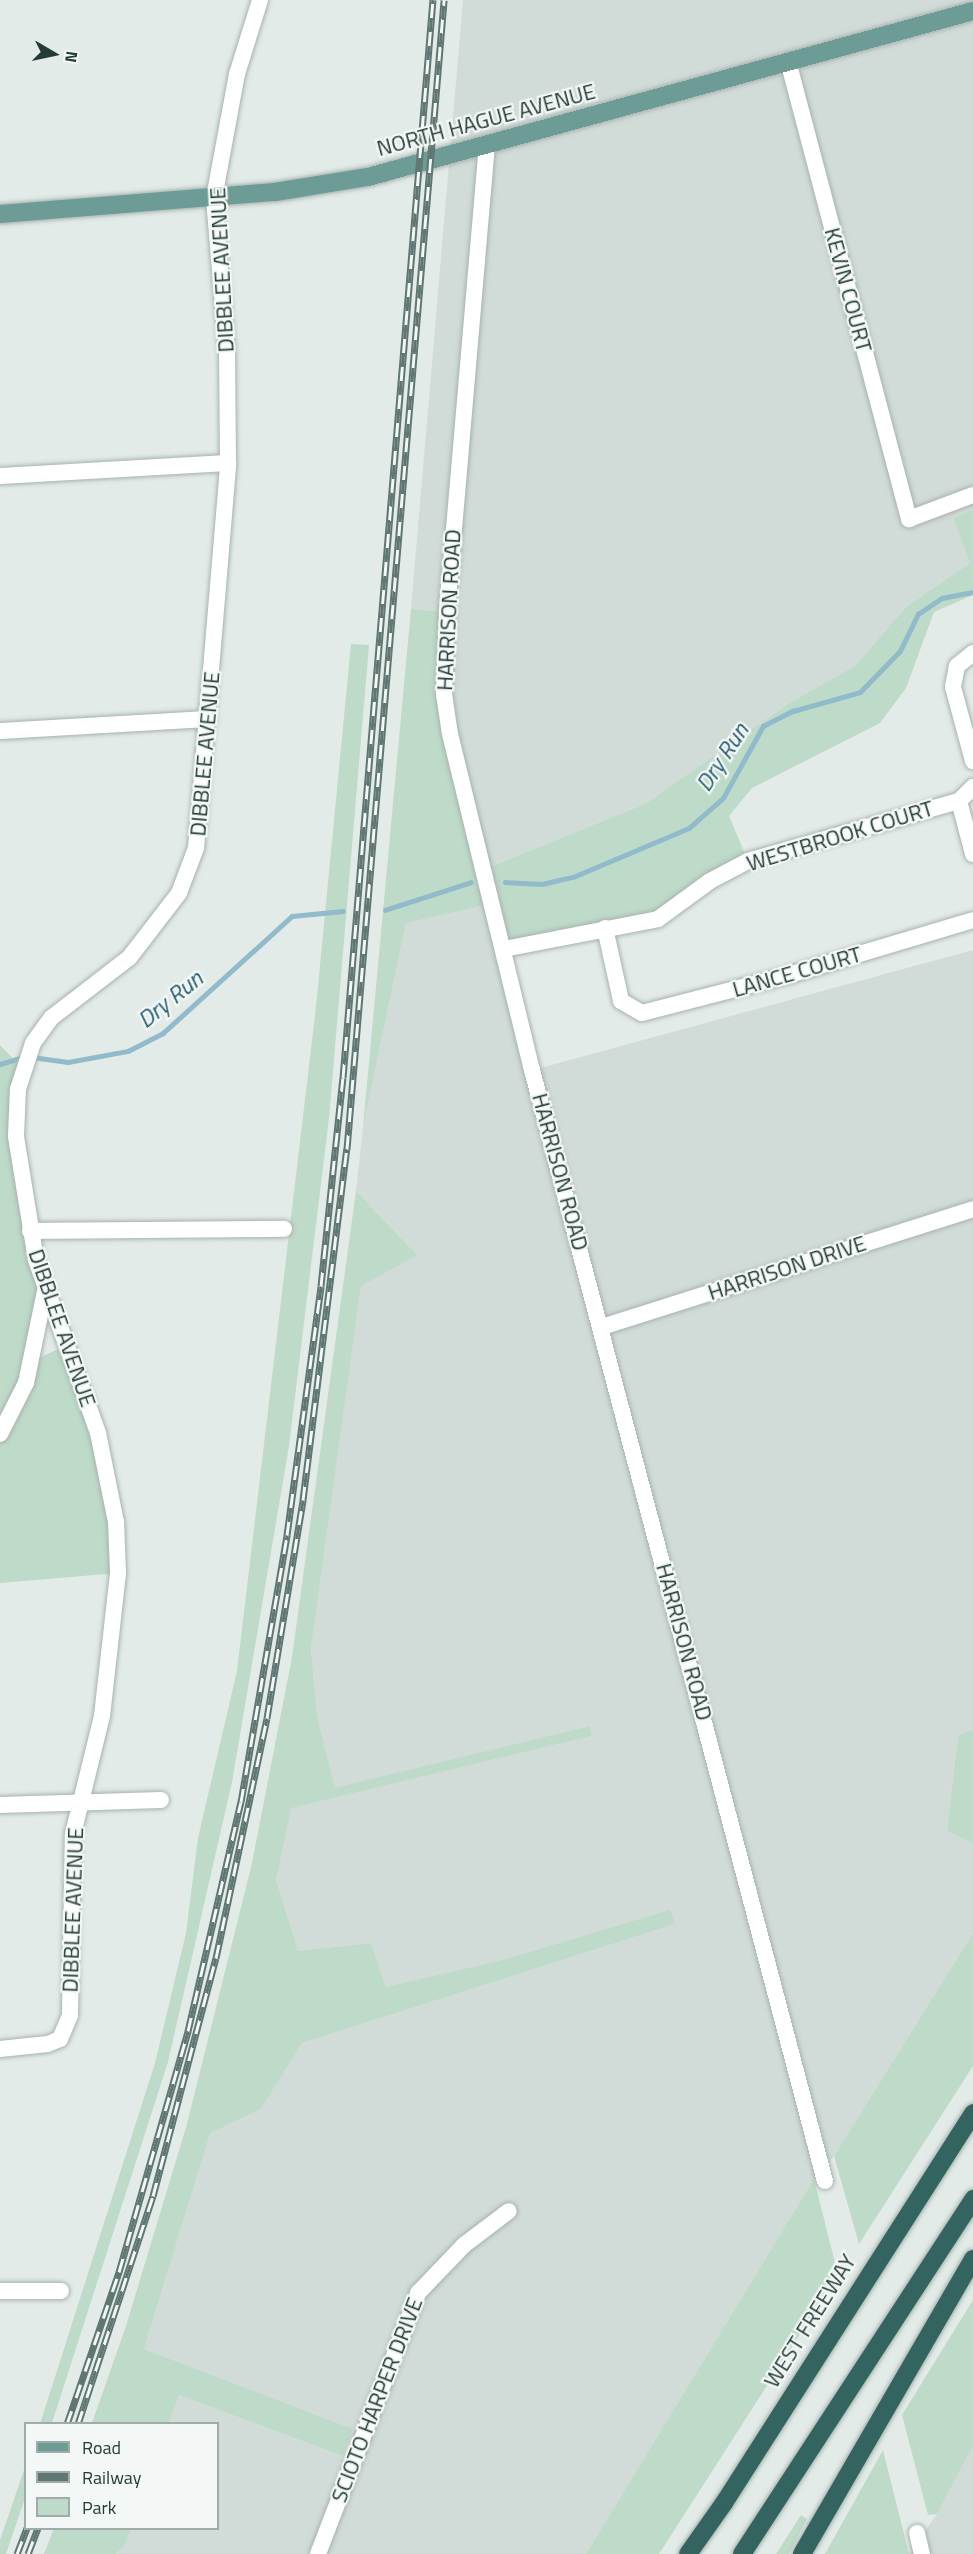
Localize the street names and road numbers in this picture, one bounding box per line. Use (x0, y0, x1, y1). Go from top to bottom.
street label: NORTH HAGUE AVENUE (374, 78, 598, 162)
street label: DIBBLEE AVENUE (204, 187, 240, 353)
street label: KEVIN COURT (819, 225, 877, 355)
street label: HARRISON ROAD (432, 529, 466, 691)
street label: DIBBLEE AVENUE (185, 671, 225, 837)
street label: WESTBROOK COURT (743, 795, 937, 877)
street label: LANCE COURT (730, 941, 864, 1003)
street label: HARRISON ROAD (526, 1090, 594, 1254)
street label: HARRISON DRIVE (705, 1230, 869, 1306)
street label: DIBBLEE AVENUE (23, 1246, 101, 1410)
street label: HARRISON ROAD (650, 1560, 718, 1724)
street label: DIBBLEE AVENUE (57, 1827, 89, 1993)
street label: WEST FREEWAY (758, 2249, 862, 2393)
street label: SCIOTO HARPER DRIVE (326, 2294, 428, 2506)

